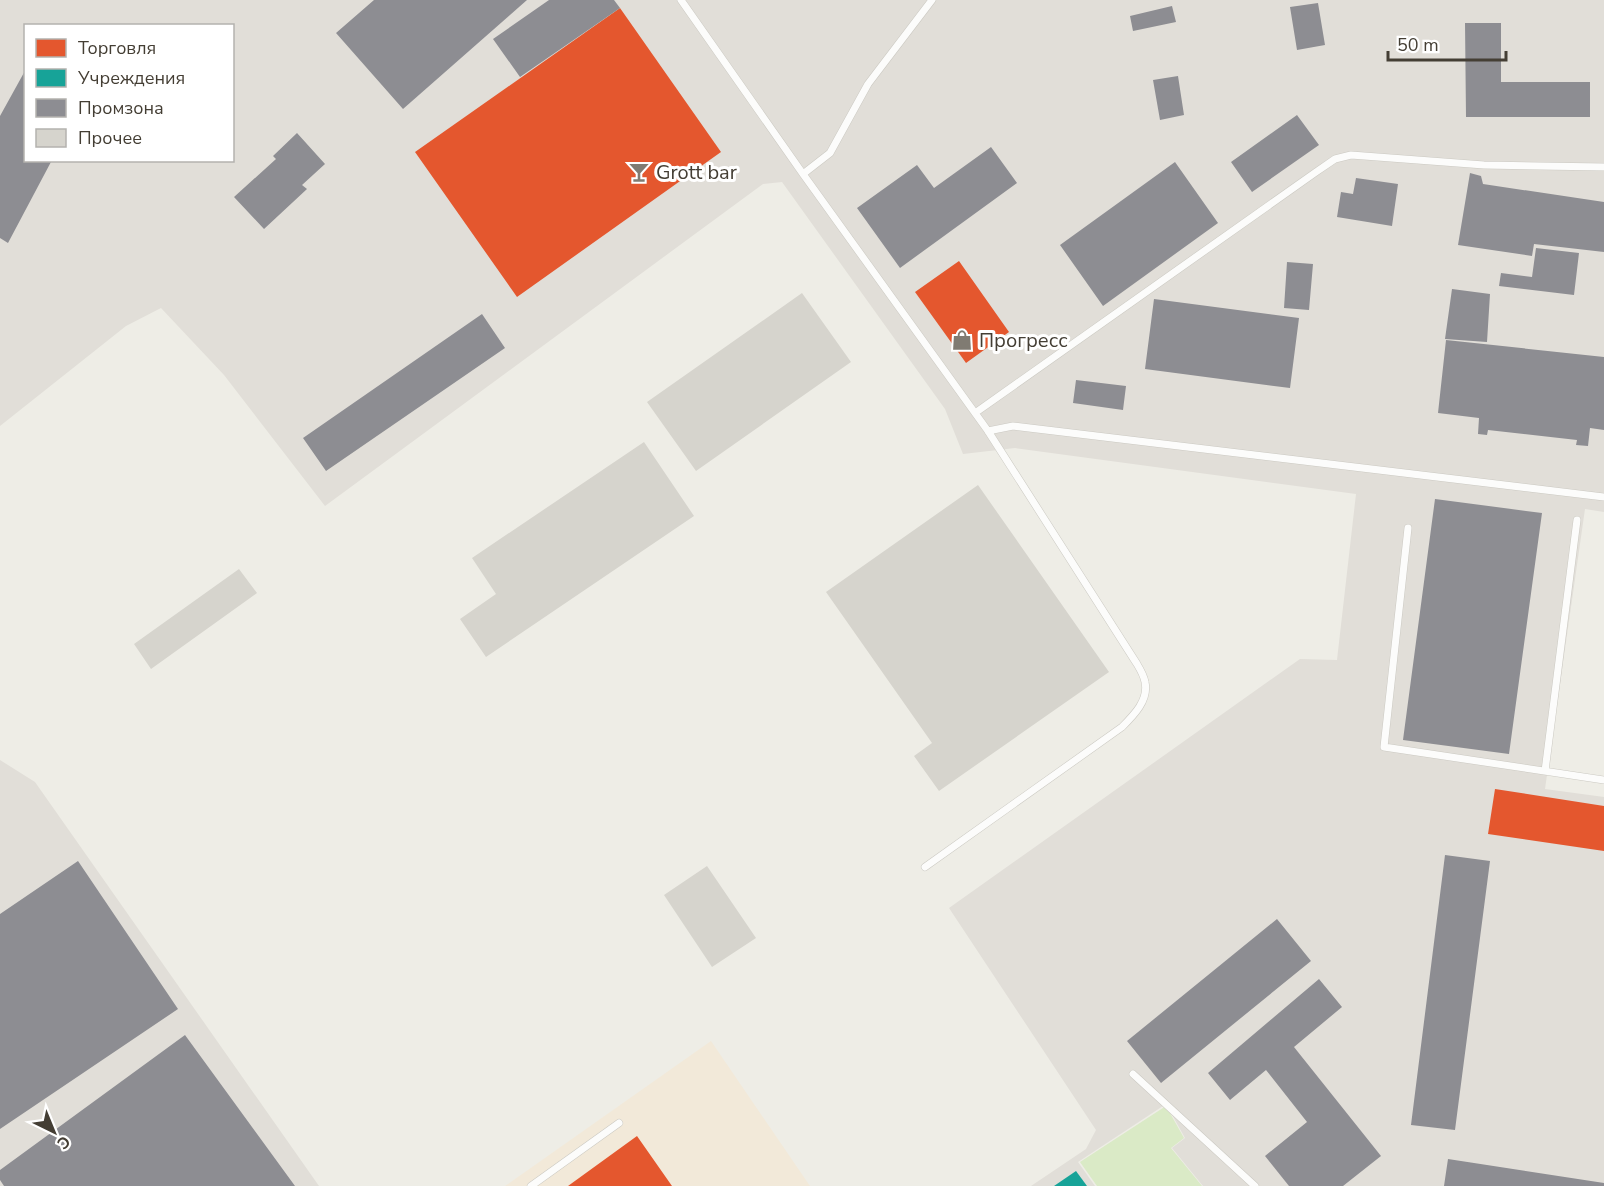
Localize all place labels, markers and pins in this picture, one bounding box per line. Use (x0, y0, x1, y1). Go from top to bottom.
place label: Grott bar (656, 159, 737, 186)
bar icon: Grott bar (627, 160, 651, 184)
place label: Прогресс (979, 327, 1068, 354)
shop icon: Прогресс (950, 328, 974, 352)

